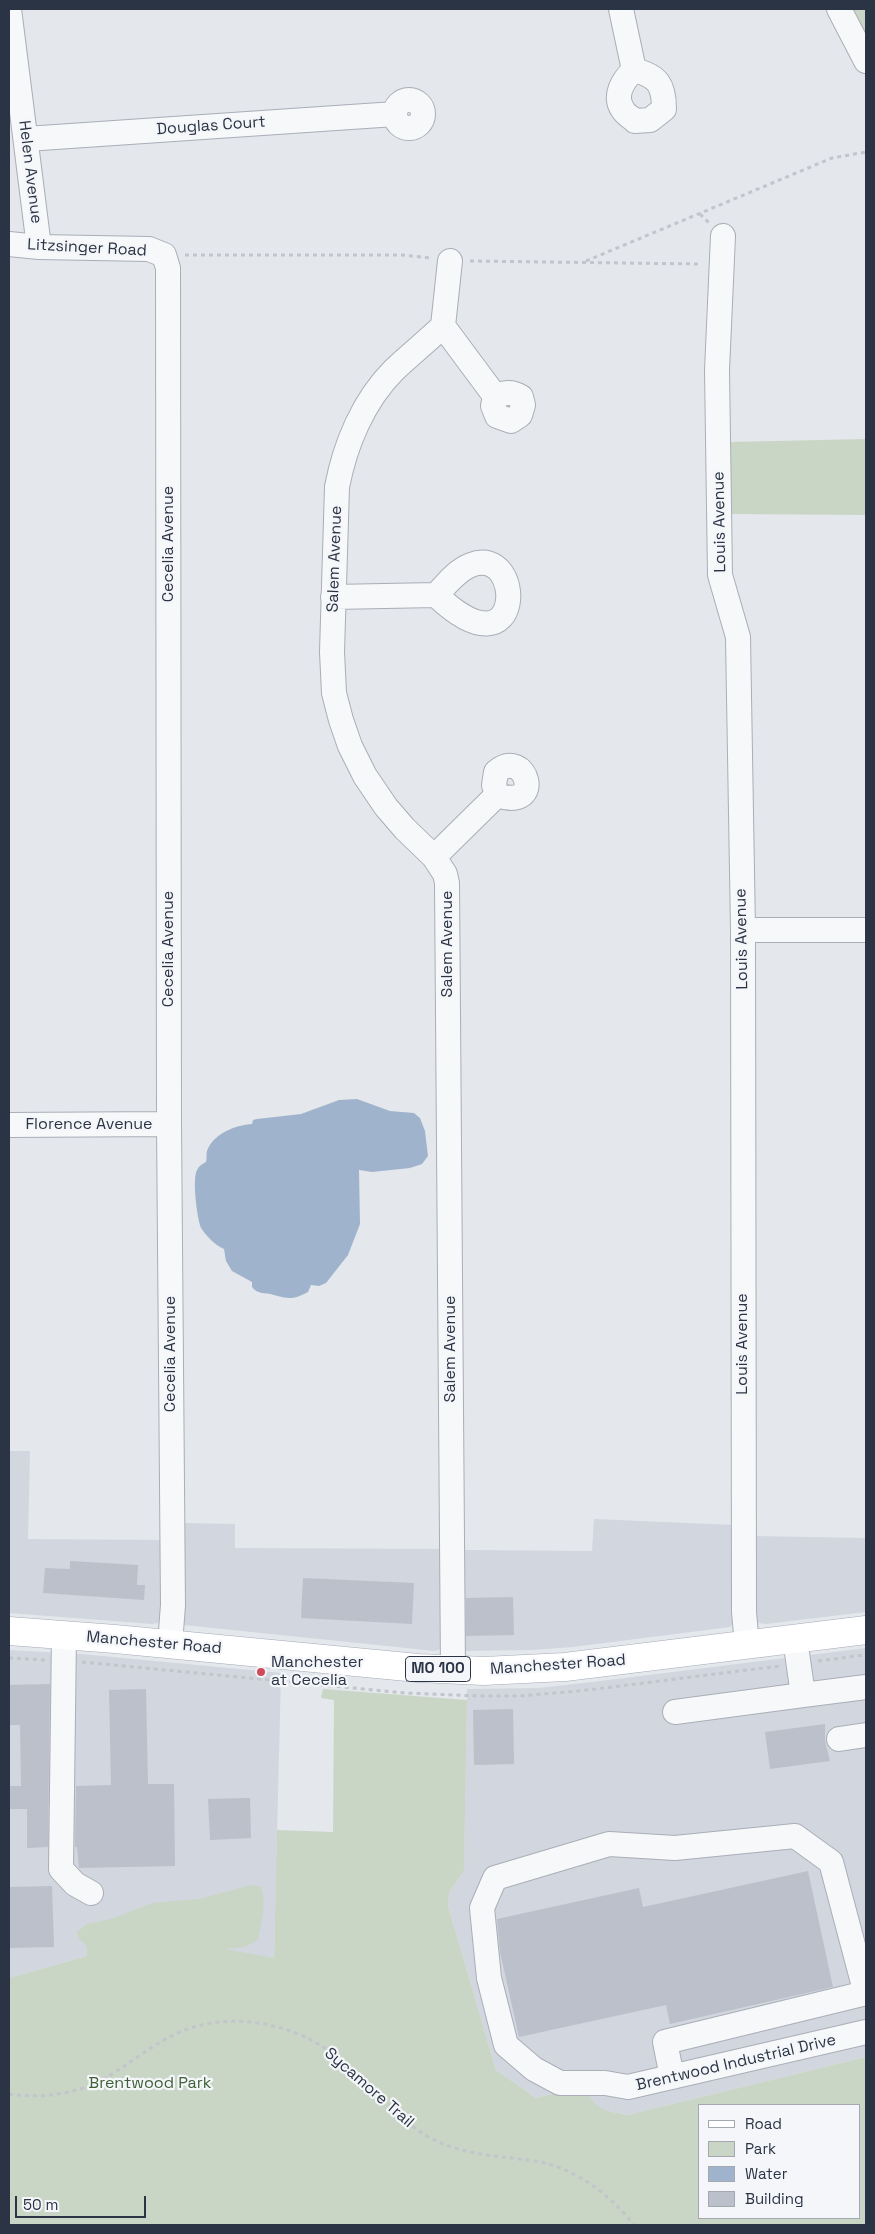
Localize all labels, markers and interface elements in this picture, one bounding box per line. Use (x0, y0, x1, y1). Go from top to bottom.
street label: Douglas Court (156, 113, 266, 139)
street label: Helen Avenue (14, 119, 46, 225)
street label: Litzsinger Road (27, 235, 147, 261)
street label: Louis Avenue (710, 471, 730, 573)
street label: Cecelia Avenue (159, 486, 179, 602)
street label: Salem Avenue (324, 505, 346, 613)
street label: Louis Avenue (732, 888, 752, 990)
street label: Cecelia Avenue (159, 891, 179, 1007)
street label: Salem Avenue (438, 891, 458, 997)
street label: Florence Avenue (25, 1115, 153, 1135)
street label: Louis Avenue (733, 1293, 753, 1395)
street label: Cecelia Avenue (161, 1296, 181, 1412)
street label: Salem Avenue (441, 1296, 461, 1402)
street label: Manchester Road (85, 1628, 223, 1658)
street label: Manchester Road (490, 1651, 626, 1679)
place label: Manchester at Cecelia (271, 1653, 364, 1691)
road number: MO 100 (406, 1656, 470, 1682)
marker: Manchester at Cecelia (255, 1666, 267, 1678)
street label: Brentwood Industrial Drive (634, 2031, 838, 2095)
street label: Sycamore Trail (320, 2044, 418, 2132)
park label: Brentwood Park (89, 2074, 211, 2094)
legend (698, 2104, 860, 2219)
text: Road (745, 2114, 782, 2133)
text: Park (745, 2139, 776, 2158)
text: Water (745, 2164, 787, 2183)
scale bar (18, 2186, 149, 2218)
text: Building (745, 2189, 804, 2208)
text: 50 m (23, 2195, 58, 2214)

